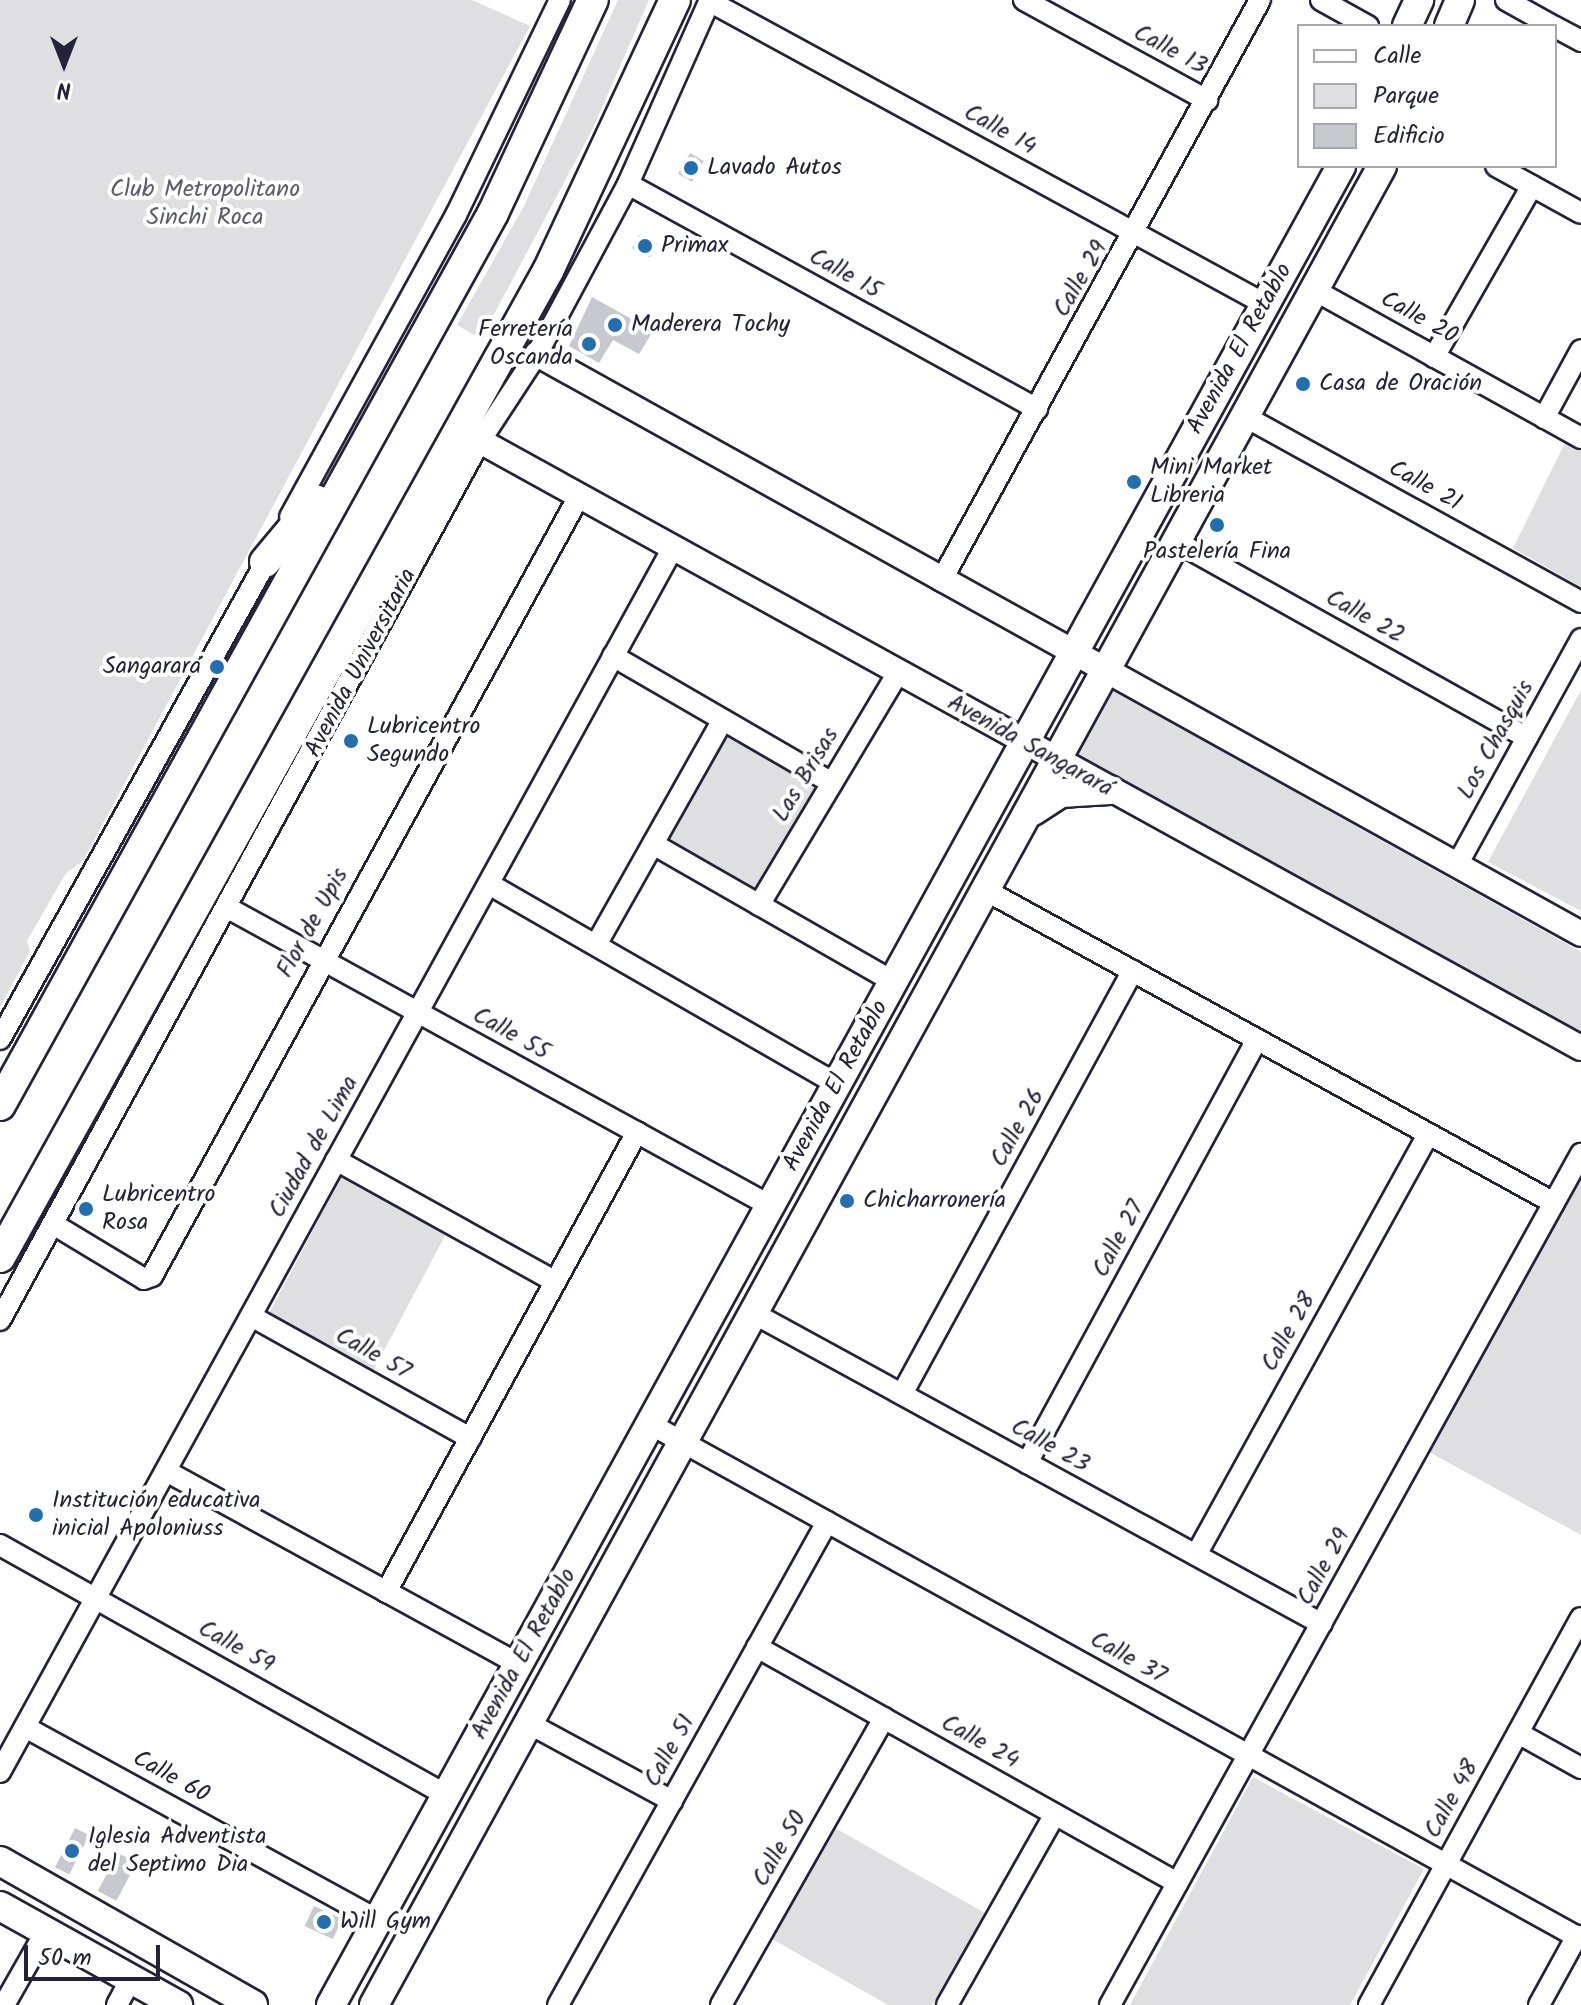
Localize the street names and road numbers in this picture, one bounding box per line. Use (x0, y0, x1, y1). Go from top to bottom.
street label: Calle 13 (1128, 19, 1212, 81)
street label: Calle 14 (959, 98, 1041, 162)
street label: Calle 29 (1048, 236, 1114, 322)
street label: Calle 15 (804, 242, 886, 306)
street label: Avenida El Retablo (1181, 258, 1299, 440)
street label: Calle 20 (1375, 285, 1463, 351)
street label: Calle 21 (1383, 454, 1467, 518)
street label: Avenida Universitaria (299, 564, 423, 762)
street label: Calle 22 (1321, 584, 1409, 650)
street label: Los Chasquis (1452, 676, 1540, 804)
street label: Avenida Sangarará (942, 689, 1118, 803)
street label: Las Brisas (767, 723, 845, 827)
street label: Flor de Upis (271, 863, 355, 983)
street label: Avenida El Retablo (777, 995, 895, 1177)
street label: Calle 55 (467, 1001, 555, 1067)
street label: Ciudad de Lima (263, 1071, 365, 1223)
street label: Calle 26 (985, 1084, 1051, 1172)
street label: Calle 27 (1087, 1196, 1151, 1282)
street label: Calle 28 (1256, 1287, 1322, 1377)
street label: Calle 57 (330, 1322, 416, 1386)
street label: Calle 23 (1006, 1413, 1094, 1479)
street label: Calle 29 (1291, 1524, 1357, 1610)
street label: Avenida El Retablo (465, 1563, 583, 1745)
street label: Calle 59 (193, 1614, 279, 1680)
street label: Calle 37 (1085, 1625, 1171, 1691)
street label: Calle 24 (936, 1709, 1024, 1775)
street label: Calle 51 (638, 1710, 702, 1792)
street label: Calle 60 (128, 1744, 214, 1810)
street label: Calle 48 (1419, 1755, 1485, 1843)
street label: Calle 50 (747, 1806, 813, 1892)

